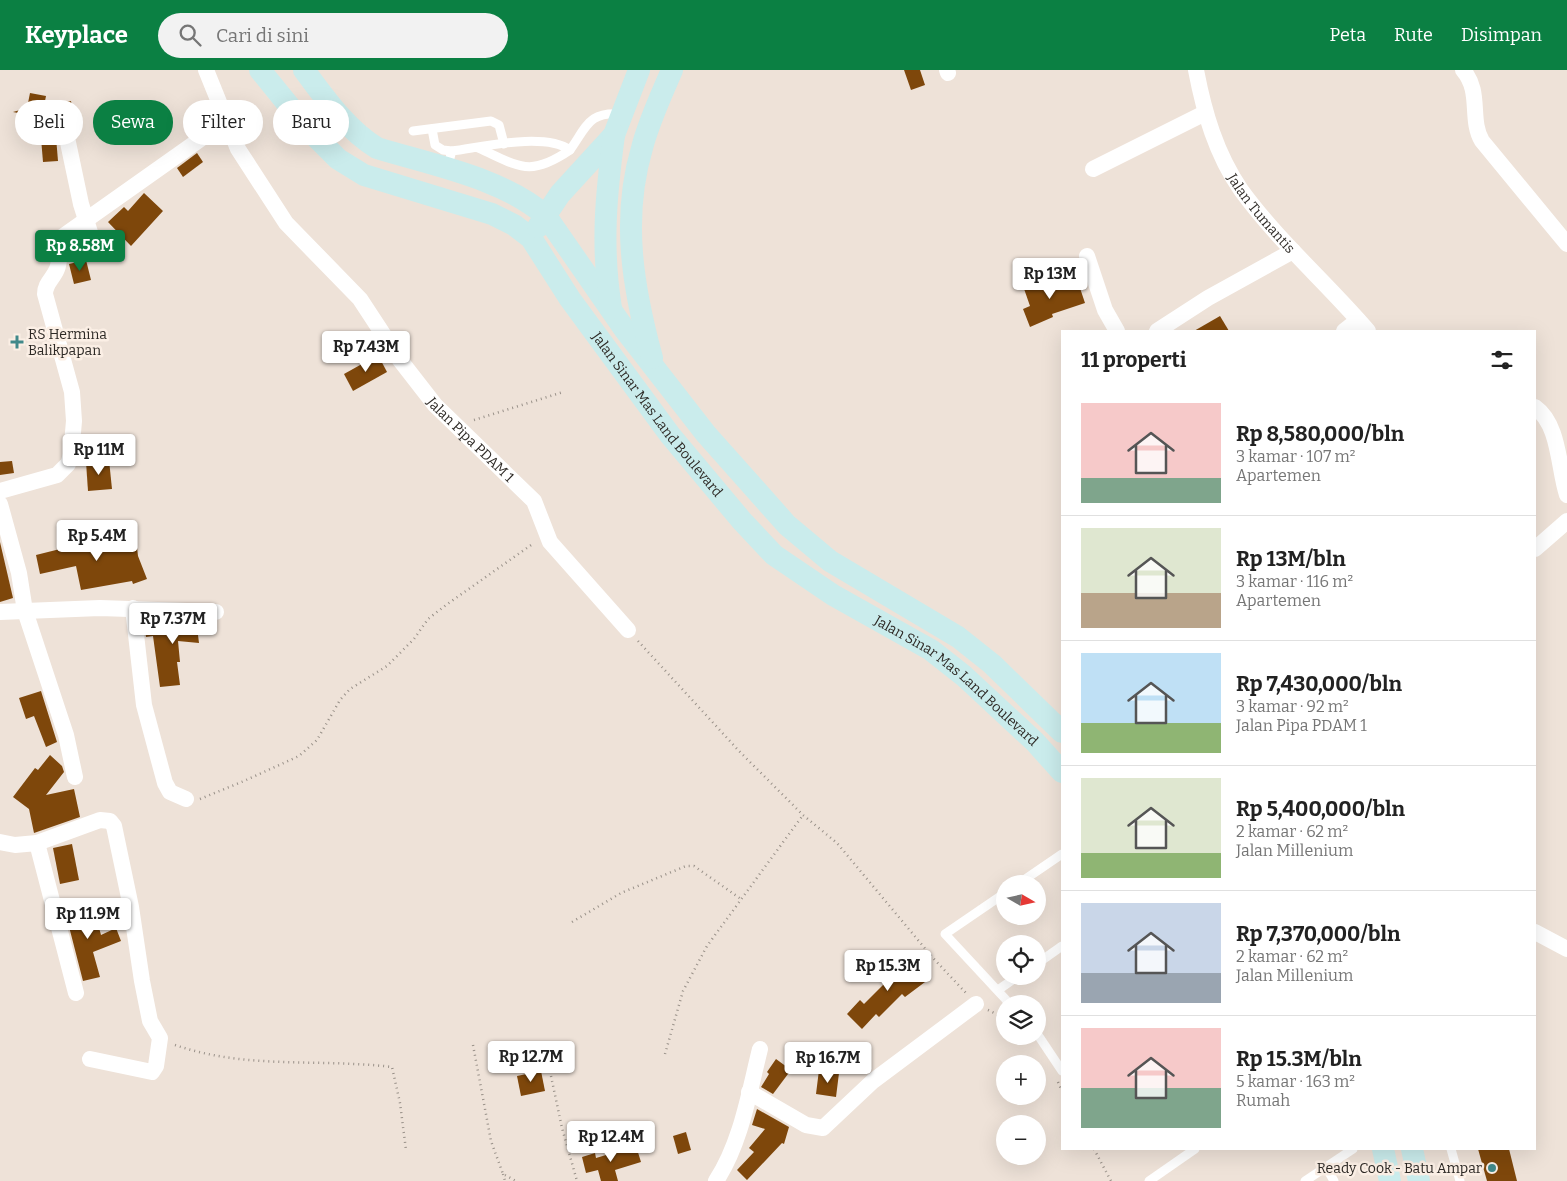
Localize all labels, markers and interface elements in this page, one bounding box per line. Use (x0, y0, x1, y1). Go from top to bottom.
search box (158, 13, 508, 58)
text: Keyplace (25, 21, 128, 49)
icon: search (176, 21, 204, 49)
text: Cari di sini (216, 24, 309, 47)
text: Peta (1330, 24, 1366, 46)
text: Rute (1394, 24, 1433, 46)
text: Disimpan (1461, 24, 1542, 46)
chip: Beli (15, 100, 83, 145)
chip: Sewa (93, 100, 173, 145)
chip: Filter (183, 100, 263, 145)
chip: Baru (273, 100, 349, 145)
street label: Jalan Tumantis (1224, 170, 1299, 257)
pin: Rp 8.58M (28, 230, 132, 272)
text: Rp 8.58M (46, 236, 114, 255)
pin: Rp 13M (1009, 258, 1091, 300)
text: Rp 13M (1024, 264, 1076, 283)
place label: RS Hermina Balikpapan (28, 326, 107, 359)
street label: Jalan Sinar Mas Land Boulevard (588, 328, 726, 500)
pin: Rp 7.43M (314, 330, 418, 373)
marker: RS Hermina Balikpapan (10, 335, 24, 349)
text: Rp 7.43M (333, 337, 399, 356)
icon: filters (1488, 346, 1516, 374)
text: 11 properti (1081, 347, 1186, 373)
street label: Jalan Pipa PDAM 1 (423, 393, 518, 486)
text: Rp 8,580,000/bln (1236, 421, 1404, 447)
icon: home (1121, 423, 1181, 483)
pin: Rp 11M (58, 434, 140, 476)
text: Rp 11M (74, 440, 124, 459)
text: 3 kamar · 107 m² (1236, 447, 1355, 466)
text: Apartemen (1236, 466, 1321, 485)
pin: Rp 5.4M (51, 520, 143, 562)
text: Rp 5.4M (68, 526, 126, 545)
text: Rp 13M/bln (1236, 546, 1346, 572)
icon: home (1121, 548, 1181, 608)
text: 3 kamar · 116 m² (1236, 572, 1353, 591)
text: Apartemen (1236, 591, 1321, 610)
pin: Rp 7.37M (121, 602, 225, 645)
text: Rp 7.37M (140, 609, 206, 628)
street label: Jalan Sinar Mas Land Boulevard (871, 611, 1042, 749)
text: Rp 7,430,000/bln (1236, 671, 1402, 697)
icon: home (1121, 673, 1181, 733)
text: 3 kamar · 92 m² (1236, 697, 1349, 716)
text: Jalan Pipa PDAM 1 (1236, 716, 1367, 735)
text: Rp 5,400,000/bln (1236, 796, 1405, 822)
icon: home (1121, 798, 1181, 858)
text: 2 kamar · 62 m² (1236, 822, 1348, 841)
text: Jalan Millenium (1236, 841, 1353, 860)
north arrow (996, 875, 1046, 925)
map controls (996, 875, 1046, 1165)
pin: Rp 11.9M (36, 898, 140, 940)
text: Rp 11.9M (56, 904, 120, 923)
text: Rp 7,370,000/bln (1236, 921, 1401, 947)
icon: home (1121, 923, 1181, 983)
button: locate (996, 935, 1046, 985)
text: 2 kamar · 62 m² (1236, 947, 1348, 966)
pin: Rp 15.3M (836, 950, 940, 992)
text: Rp 15.3M (855, 956, 921, 975)
text: Jalan Millenium (1236, 966, 1353, 985)
button: layers (996, 995, 1046, 1045)
pin: Rp 12.7M (479, 1040, 583, 1083)
pin: Rp 16.7M (776, 1042, 880, 1084)
text: Rp 15.3M/bln (1236, 1046, 1362, 1072)
text: Rp 12.7M (499, 1047, 563, 1066)
text: Rp 16.7M (796, 1048, 860, 1067)
icon: home (1121, 1048, 1181, 1108)
button: + (996, 1055, 1046, 1105)
text: 5 kamar · 163 m² (1236, 1072, 1355, 1091)
text: Rumah (1236, 1091, 1290, 1110)
button: − (996, 1115, 1046, 1165)
pin: Rp 12.4M (559, 1120, 663, 1163)
text: Rp 12.4M (578, 1127, 644, 1146)
place label: Ready Cook - Batu Ampar (1317, 1160, 1482, 1177)
marker: Ready Cook - Batu Ampar (1486, 1162, 1498, 1174)

